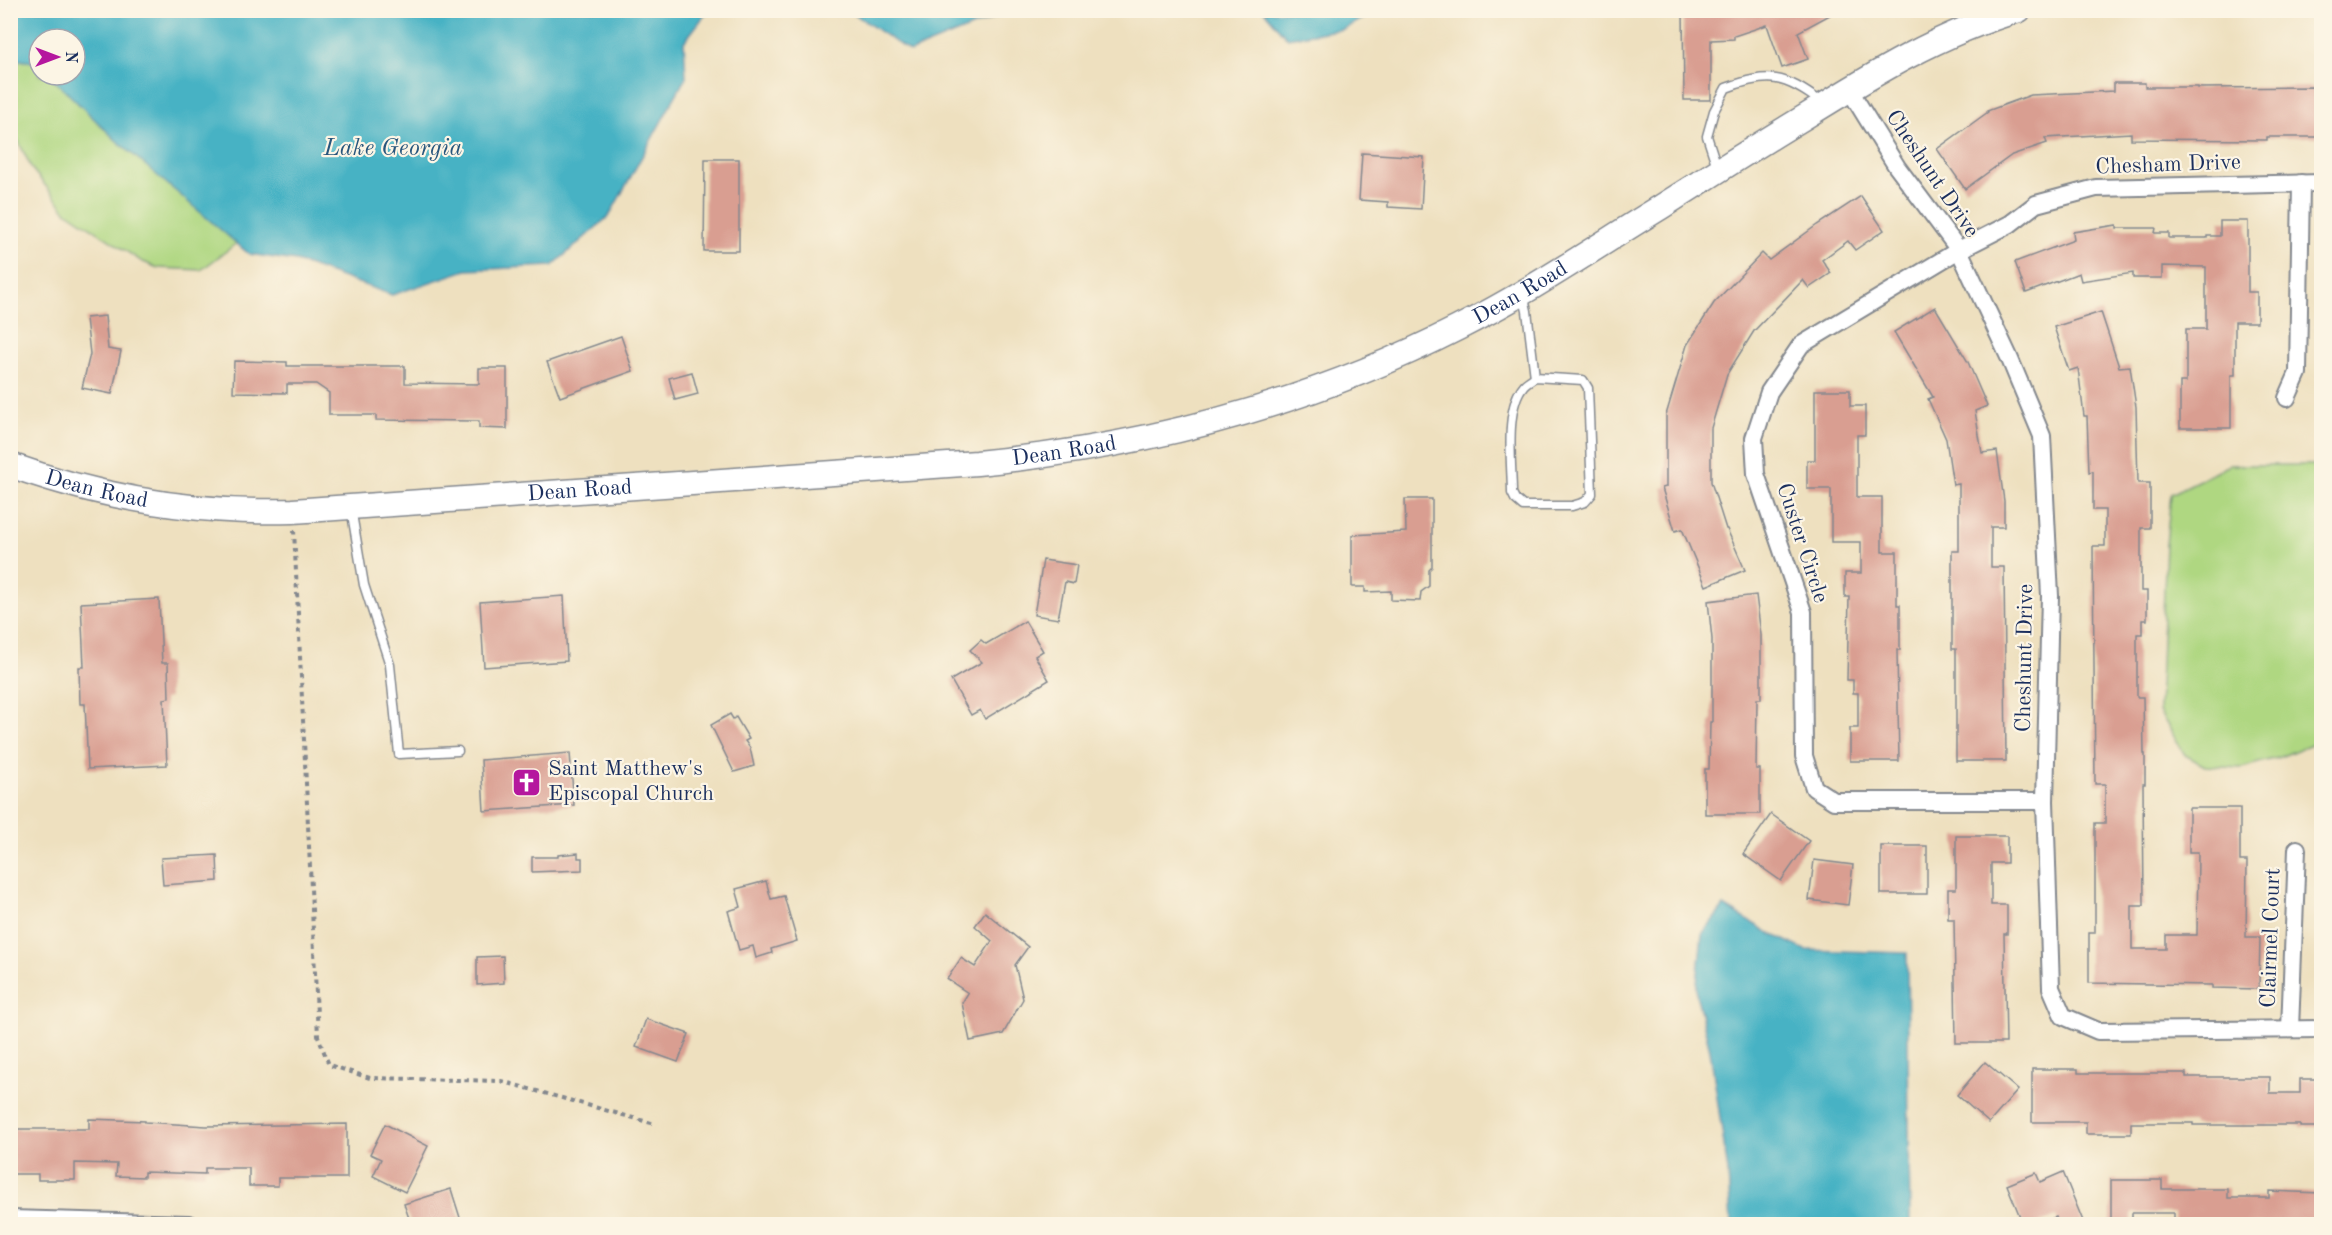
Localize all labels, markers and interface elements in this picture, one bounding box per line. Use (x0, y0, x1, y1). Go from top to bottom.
north arrow (27, 27, 87, 87)
text: N (62, 51, 78, 64)
street label: Cheshunt Drive (1881, 106, 1983, 242)
water label: Lake Georgia (323, 137, 463, 161)
street label: Chesham Drive (2095, 151, 2241, 179)
street label: Dean Road (1469, 257, 1571, 329)
street label: Dean Road (1011, 432, 1118, 470)
street label: Dean Road (42, 466, 150, 512)
street label: Dean Road (527, 476, 633, 506)
street label: Custer Circle (1772, 480, 1832, 606)
street label: Cheshunt Drive (2013, 583, 2037, 733)
place label: Saint Matthew's Episcopal Church (548, 758, 714, 805)
church icon: Saint Matthew's Episcopal Church (511, 766, 543, 798)
street label: Clairmel Court (2258, 867, 2284, 1009)

